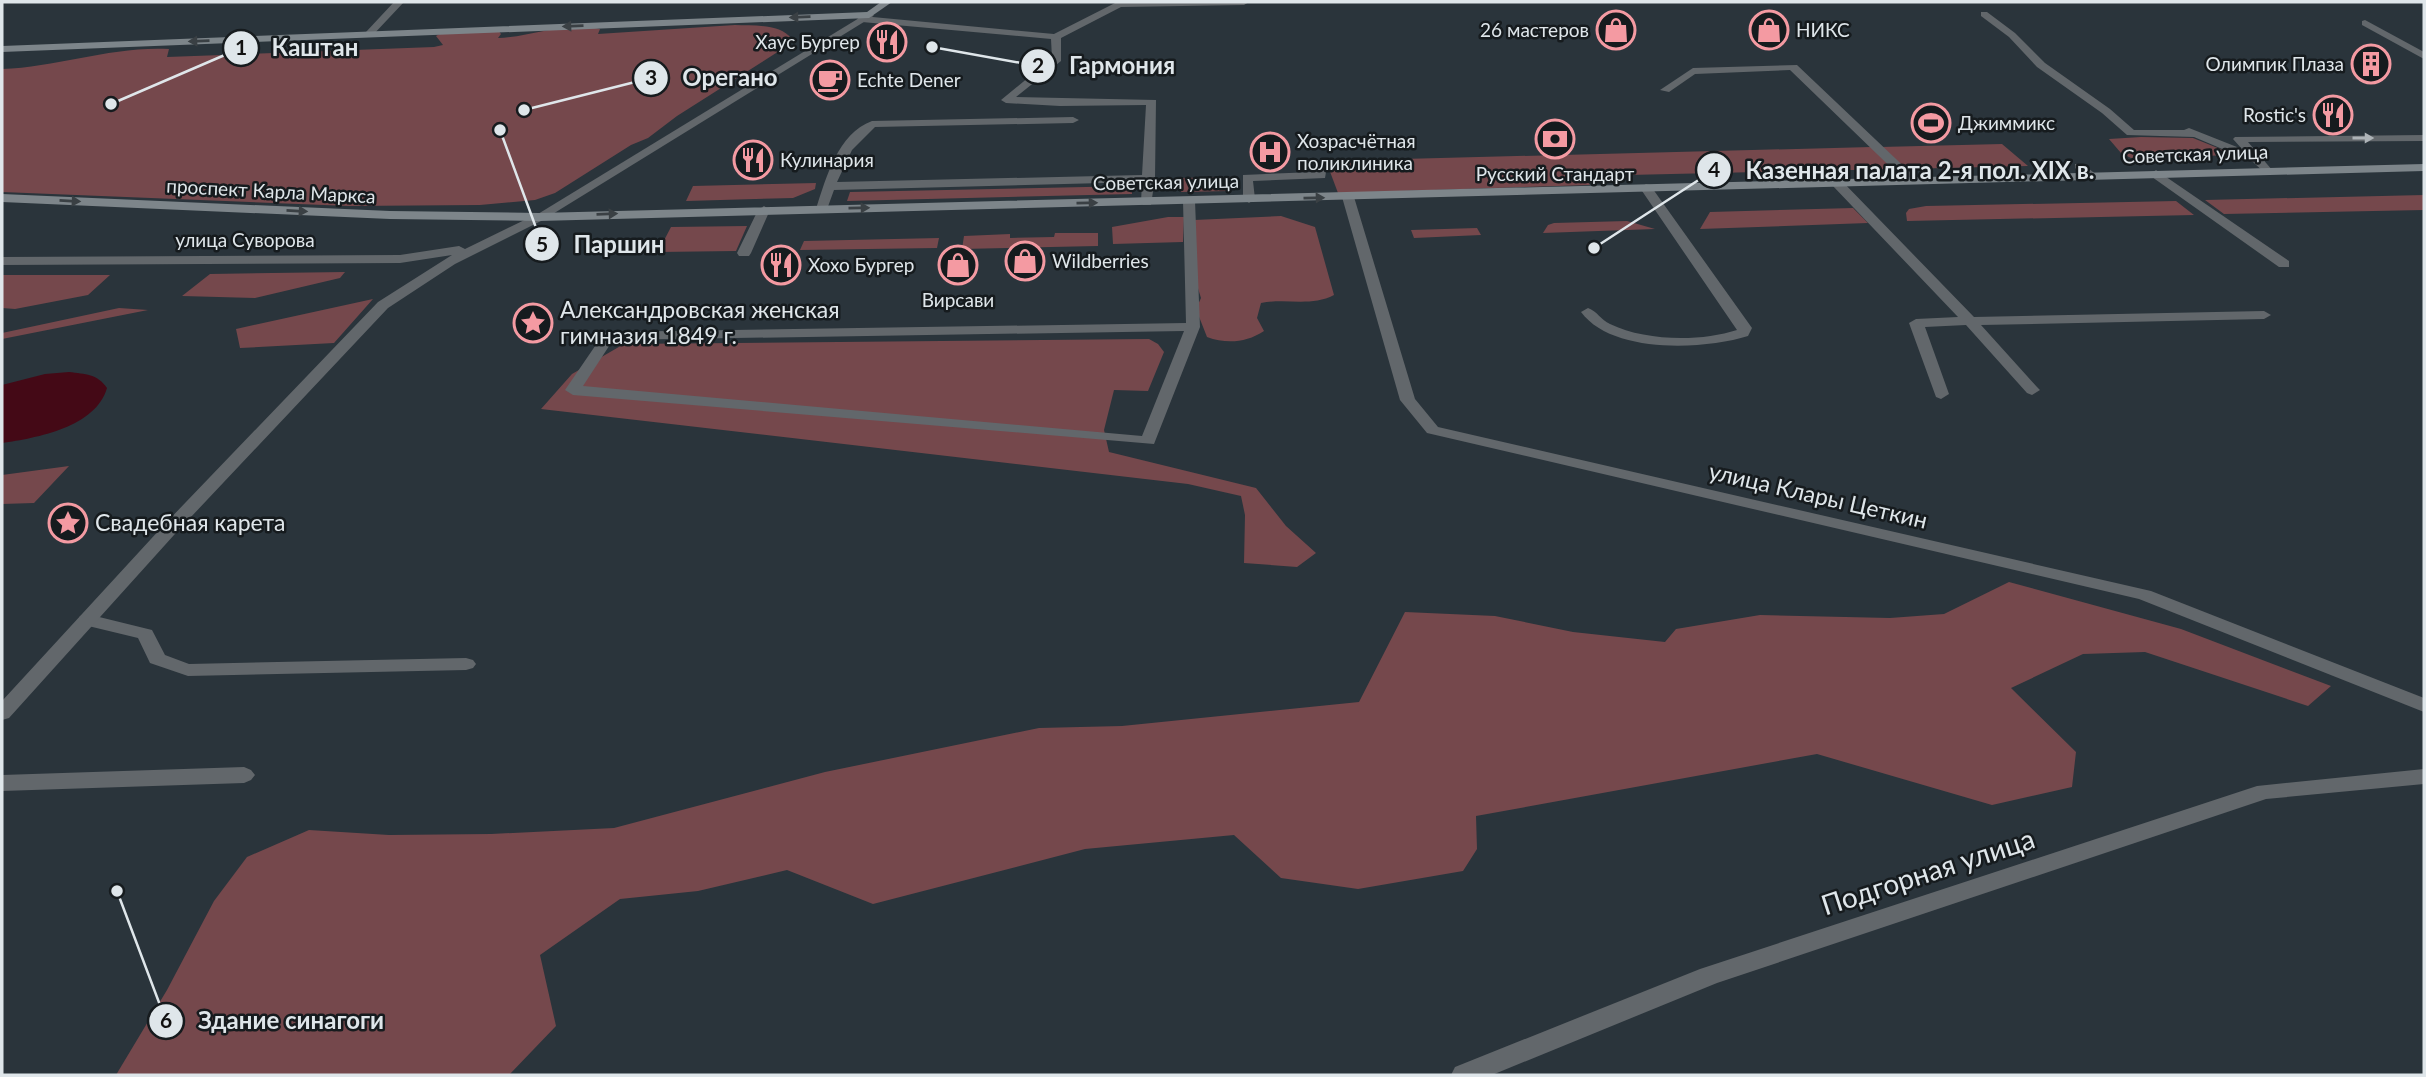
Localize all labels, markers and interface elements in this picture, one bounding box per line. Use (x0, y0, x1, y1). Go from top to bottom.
shop icon: 26 мастеров (1595, 9, 1637, 51)
shop icon: НИКС (1748, 9, 1790, 51)
one-way arrow (789, 12, 811, 23)
place label: 26 мастеров (1480, 18, 1589, 41)
place label: НИКС (1796, 18, 1850, 41)
one-way arrow (562, 20, 584, 31)
restaurant icon: Хаус Бургер (866, 21, 908, 63)
callout: Каштан (223, 25, 373, 70)
place label: Хаус Бургер (755, 30, 860, 53)
text: Каштан (272, 32, 358, 61)
text: 1 (235, 34, 247, 59)
one-way arrow (188, 35, 210, 46)
callout: Гармония (1020, 43, 1189, 88)
building icon: Олимпик Плаза (2350, 43, 2392, 85)
text: Гармония (1069, 50, 1175, 79)
text: 2 (1032, 52, 1044, 77)
place label: Олимпик Плаза (2206, 52, 2344, 75)
callout: Орегано (634, 55, 792, 100)
cafe icon: Echte Dener (809, 59, 851, 101)
text: Орегано (682, 62, 778, 91)
text: 3 (645, 64, 657, 89)
place label: Echte Dener (857, 68, 961, 91)
restaurant icon: Rostic's (2312, 94, 2354, 136)
sports icon: Джиммикс (1910, 102, 1952, 144)
place label: Rostic's (2243, 103, 2306, 126)
place label: Джиммикс (1958, 111, 2055, 134)
bank icon: Русский Стандарт (1534, 118, 1576, 160)
place label: Хозрасчётная поликлиника (1297, 129, 1416, 174)
hospital icon: Хозрасчётная поликлиника (1249, 131, 1291, 173)
one-way arrow (2352, 132, 2374, 144)
restaurant icon: Кулинария (732, 139, 774, 181)
street label: Советская улица (2121, 139, 2268, 168)
place label: Кулинария (780, 148, 874, 171)
callout: Казенная палата 2-я пол. XIX в. (1696, 148, 2108, 193)
text: Казенная палата 2-я пол. XIX в. (1745, 155, 2095, 184)
text: 4 (1708, 156, 1720, 181)
place label: Русский Стандарт (1476, 162, 1635, 185)
street label: Советская улица (1093, 169, 1239, 194)
street label: проспект Карла Маркса (166, 174, 376, 207)
one-way arrow (1303, 192, 1325, 203)
one-way arrow (59, 196, 81, 207)
one-way arrow (1076, 197, 1098, 209)
one-way arrow (848, 202, 870, 214)
one-way arrow (286, 206, 308, 217)
one-way arrow (597, 209, 619, 220)
callout: Паршин (524, 222, 678, 267)
street label: улица Суворова (175, 228, 315, 251)
text: Паршин (574, 229, 665, 258)
text: 5 (536, 231, 548, 256)
shop icon: Wildberries (1004, 240, 1046, 282)
restaurant icon: Хохо Бургер (760, 244, 802, 286)
shop icon: Вирсави (937, 244, 979, 286)
place label: Wildberries (1052, 249, 1149, 272)
place label: Хохо Бургер (808, 253, 914, 276)
place label: Вирсави (922, 288, 994, 311)
place label: Александровская женская гимназия 1849 г. (560, 295, 840, 349)
place icon: Александровская женская гимназия 1849 г. (512, 302, 554, 344)
street label: улица Клары Цеткин (1706, 456, 1930, 534)
place icon: Свадебная карета (47, 502, 89, 544)
place label: Свадебная карета (95, 508, 286, 536)
street label: Подгорная улица (1817, 821, 2039, 922)
callout: Здание синагоги (149, 998, 398, 1043)
text: Здание синагоги (198, 1005, 384, 1034)
text: 6 (160, 1007, 172, 1032)

